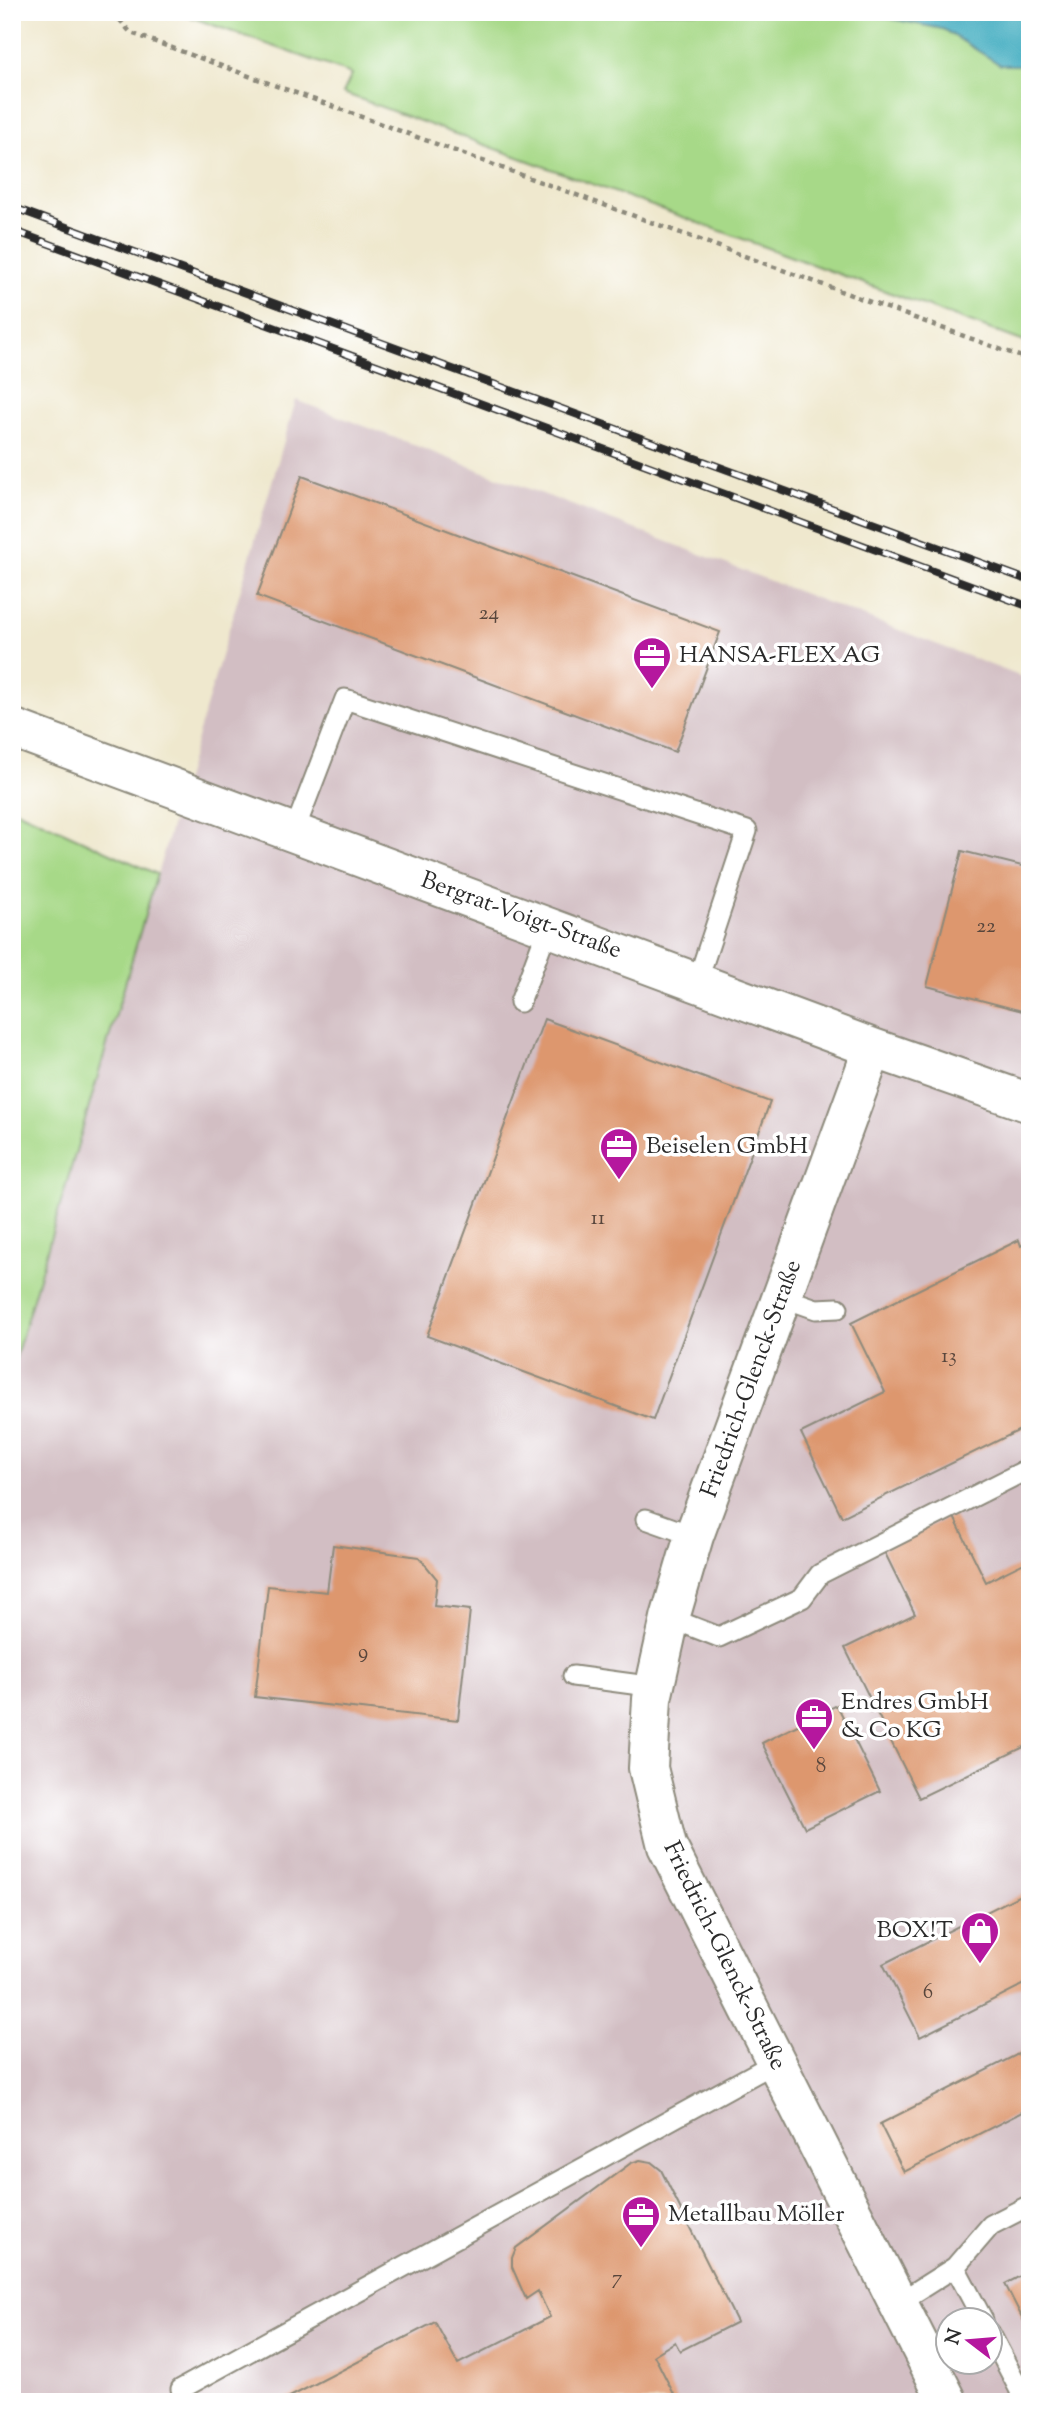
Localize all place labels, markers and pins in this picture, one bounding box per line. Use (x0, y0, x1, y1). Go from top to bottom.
office icon: HANSA-FLEX AG (631, 635, 673, 690)
place label: HANSA-FLEX AG (679, 639, 880, 673)
office icon: Beiselen GmbH (598, 1126, 640, 1181)
place label: Beiselen GmbH (646, 1130, 808, 1164)
place label: Endres GmbH & Co KG (841, 1686, 989, 1748)
office icon: Endres GmbH & Co KG (793, 1696, 835, 1751)
shop icon: BOX!T (959, 1910, 1001, 1965)
place label: BOX!T (877, 1914, 953, 1948)
office icon: Metallbau Möller (620, 2194, 662, 2249)
place label: Metallbau Möller (668, 2198, 844, 2232)

